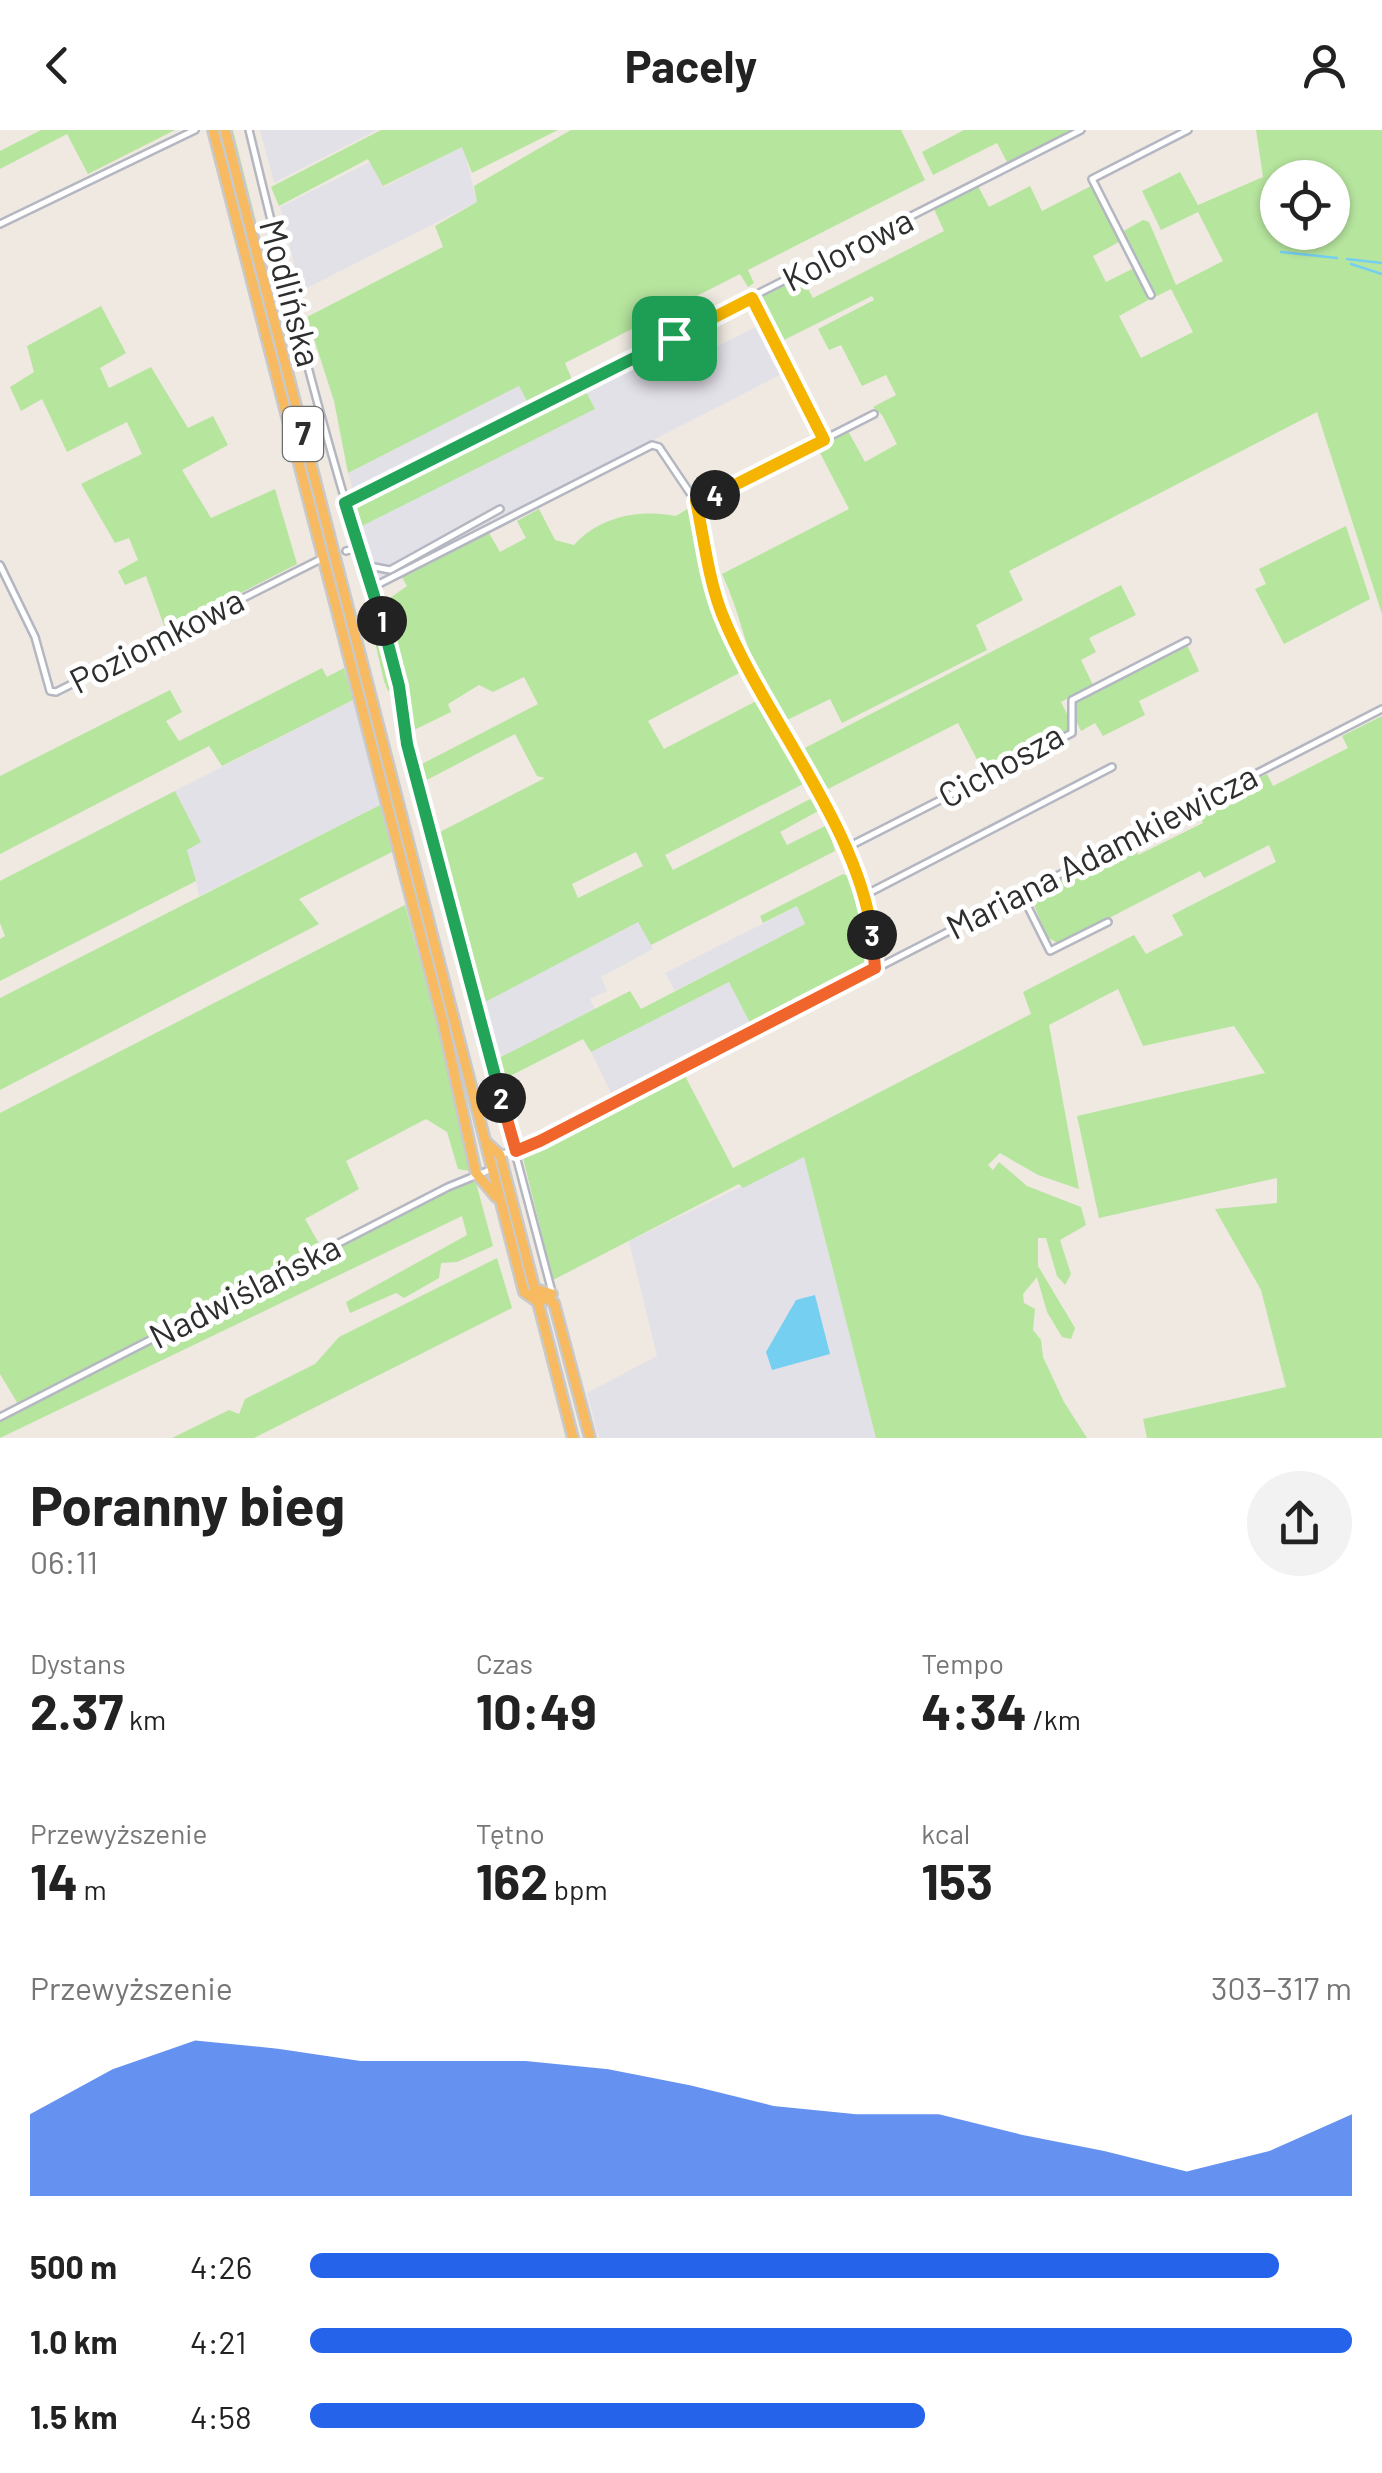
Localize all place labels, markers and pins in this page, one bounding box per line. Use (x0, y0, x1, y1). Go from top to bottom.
pin (632, 296, 717, 381)
pin: 4 (690, 470, 740, 520)
pin: 1 (357, 596, 407, 646)
pin: 3 (847, 910, 897, 960)
pin: 2 (476, 1073, 526, 1123)

